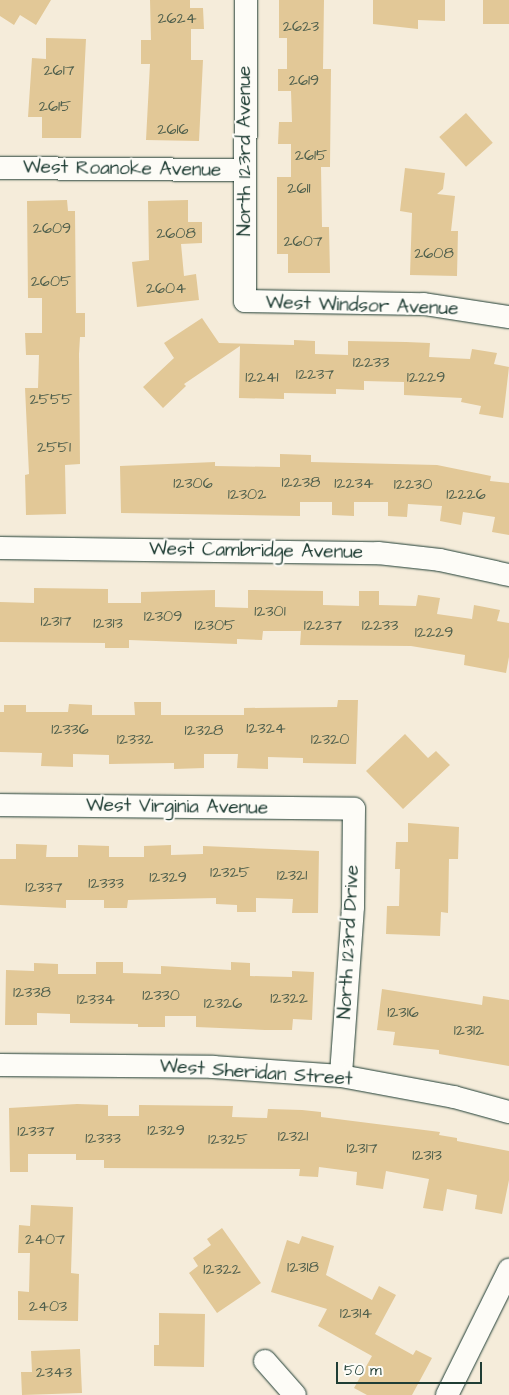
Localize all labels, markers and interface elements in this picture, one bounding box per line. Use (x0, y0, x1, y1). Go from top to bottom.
house number: 2624 (157, 8, 197, 28)
house number: 2623 (283, 16, 319, 36)
house number: 2617 (43, 60, 75, 80)
street label: North 123rd Avenue (234, 66, 256, 236)
house number: 2619 (289, 70, 319, 90)
house number: 2615 (39, 96, 71, 116)
house number: 2616 (157, 119, 189, 139)
house number: 2615 (295, 145, 327, 165)
street label: West Roanoke Avenue (23, 156, 221, 182)
house number: 2611 (287, 178, 311, 198)
house number: 2609 (33, 218, 71, 238)
house number: 2608 (156, 223, 196, 243)
house number: 2607 (283, 231, 323, 251)
house number: 2608 (414, 243, 454, 263)
house number: 2605 (31, 271, 71, 291)
house number: 2604 (146, 278, 186, 298)
street label: West Windsor Avenue (265, 291, 459, 321)
house number: 12233 (353, 352, 389, 372)
house number: 12237 (296, 364, 334, 384)
house number: 12241 (245, 367, 279, 387)
house number: 12229 (407, 367, 445, 387)
house number: 2555 (29, 389, 73, 409)
house number: 2551 (37, 437, 71, 457)
house number: 12238 (282, 472, 320, 492)
house number: 12306 (173, 473, 213, 493)
house number: 12234 (334, 473, 374, 493)
house number: 12230 (394, 474, 432, 494)
house number: 12302 (228, 484, 266, 504)
house number: 12226 (446, 484, 486, 504)
street label: West Cambridge Avenue (149, 538, 363, 564)
house number: 12301 (254, 601, 286, 621)
house number: 12309 (144, 606, 182, 626)
house number: 12317 (40, 611, 72, 631)
house number: 12313 (93, 613, 123, 633)
house number: 12305 (195, 615, 235, 635)
house number: 12237 (304, 615, 342, 635)
house number: 12233 (362, 615, 398, 635)
house number: 12229 (415, 622, 453, 642)
house number: 12324 (246, 718, 286, 738)
house number: 12336 (51, 719, 89, 739)
house number: 12328 (185, 720, 223, 740)
house number: 12332 (117, 729, 153, 749)
house number: 12320 (311, 729, 349, 749)
street label: West Virginia Avenue (86, 794, 268, 820)
house number: 12325 (210, 862, 250, 882)
street label: North 123rd Drive (334, 864, 364, 1020)
house number: 12321 (277, 865, 307, 885)
house number: 12329 (149, 867, 187, 887)
house number: 12333 (88, 873, 124, 893)
house number: 12337 (25, 877, 63, 897)
house number: 12338 (13, 982, 51, 1002)
house number: 12330 (142, 985, 180, 1005)
house number: 12322 (270, 988, 308, 1008)
house number: 12334 (77, 989, 115, 1009)
house number: 12326 (204, 993, 242, 1013)
house number: 12316 (387, 1002, 419, 1022)
house number: 12312 (454, 1020, 484, 1040)
street label: West Sheridan Street (159, 1055, 353, 1091)
house number: 12329 (147, 1120, 185, 1140)
house number: 12337 (17, 1121, 55, 1141)
house number: 12321 (278, 1126, 308, 1146)
house number: 12333 (85, 1128, 121, 1148)
house number: 12325 (208, 1129, 248, 1149)
house number: 12317 (346, 1138, 378, 1158)
house number: 12313 (412, 1145, 442, 1165)
house number: 2407 (25, 1229, 65, 1249)
house number: 12318 (287, 1257, 319, 1277)
house number: 12322 (203, 1259, 241, 1279)
house number: 2403 (29, 1296, 67, 1316)
house number: 12314 (340, 1303, 372, 1323)
scale bar (339, 1352, 485, 1384)
text: 50 m (344, 1360, 382, 1381)
house number: 2343 (36, 1362, 72, 1382)

